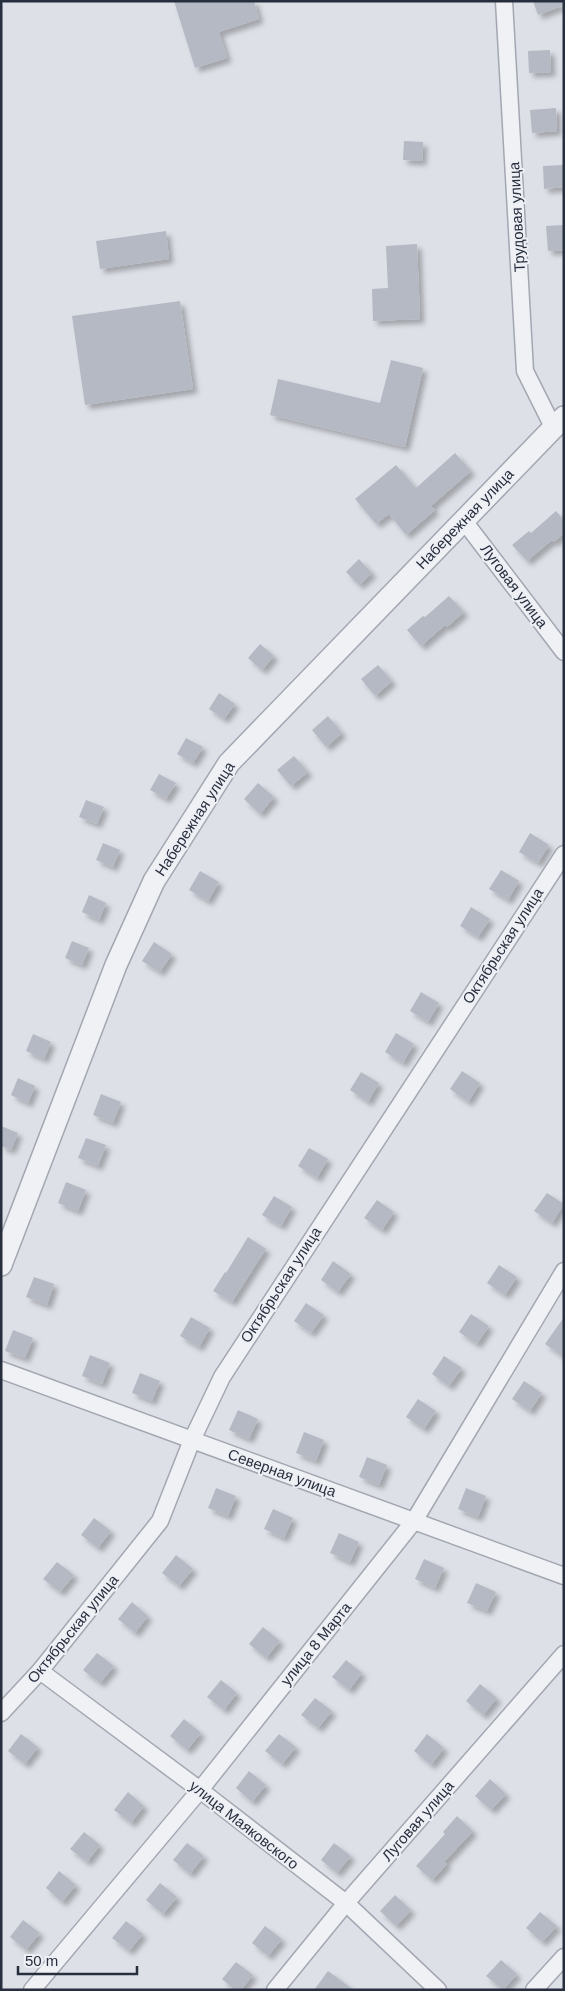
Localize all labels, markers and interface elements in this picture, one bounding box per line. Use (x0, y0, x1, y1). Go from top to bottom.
street label: Трудовая улица (505, 161, 528, 273)
street label: Набережная улица (412, 465, 517, 572)
street label: Луговая улица (477, 540, 552, 632)
street label: Набережная улица (151, 758, 238, 879)
street label: Октябрьская улица (459, 884, 547, 1007)
street label: Октябрьская улица (237, 1223, 325, 1346)
street label: Северная улица (226, 1445, 339, 1500)
street label: Октябрьская улица (24, 1571, 122, 1686)
street label: улица 8 Марта (277, 1598, 355, 1689)
street label: улица Маяковского (186, 1777, 302, 1872)
street label: Луговая улица (378, 1777, 457, 1864)
scale bar (18, 1944, 136, 1976)
text: 50 m (25, 1952, 58, 1969)

